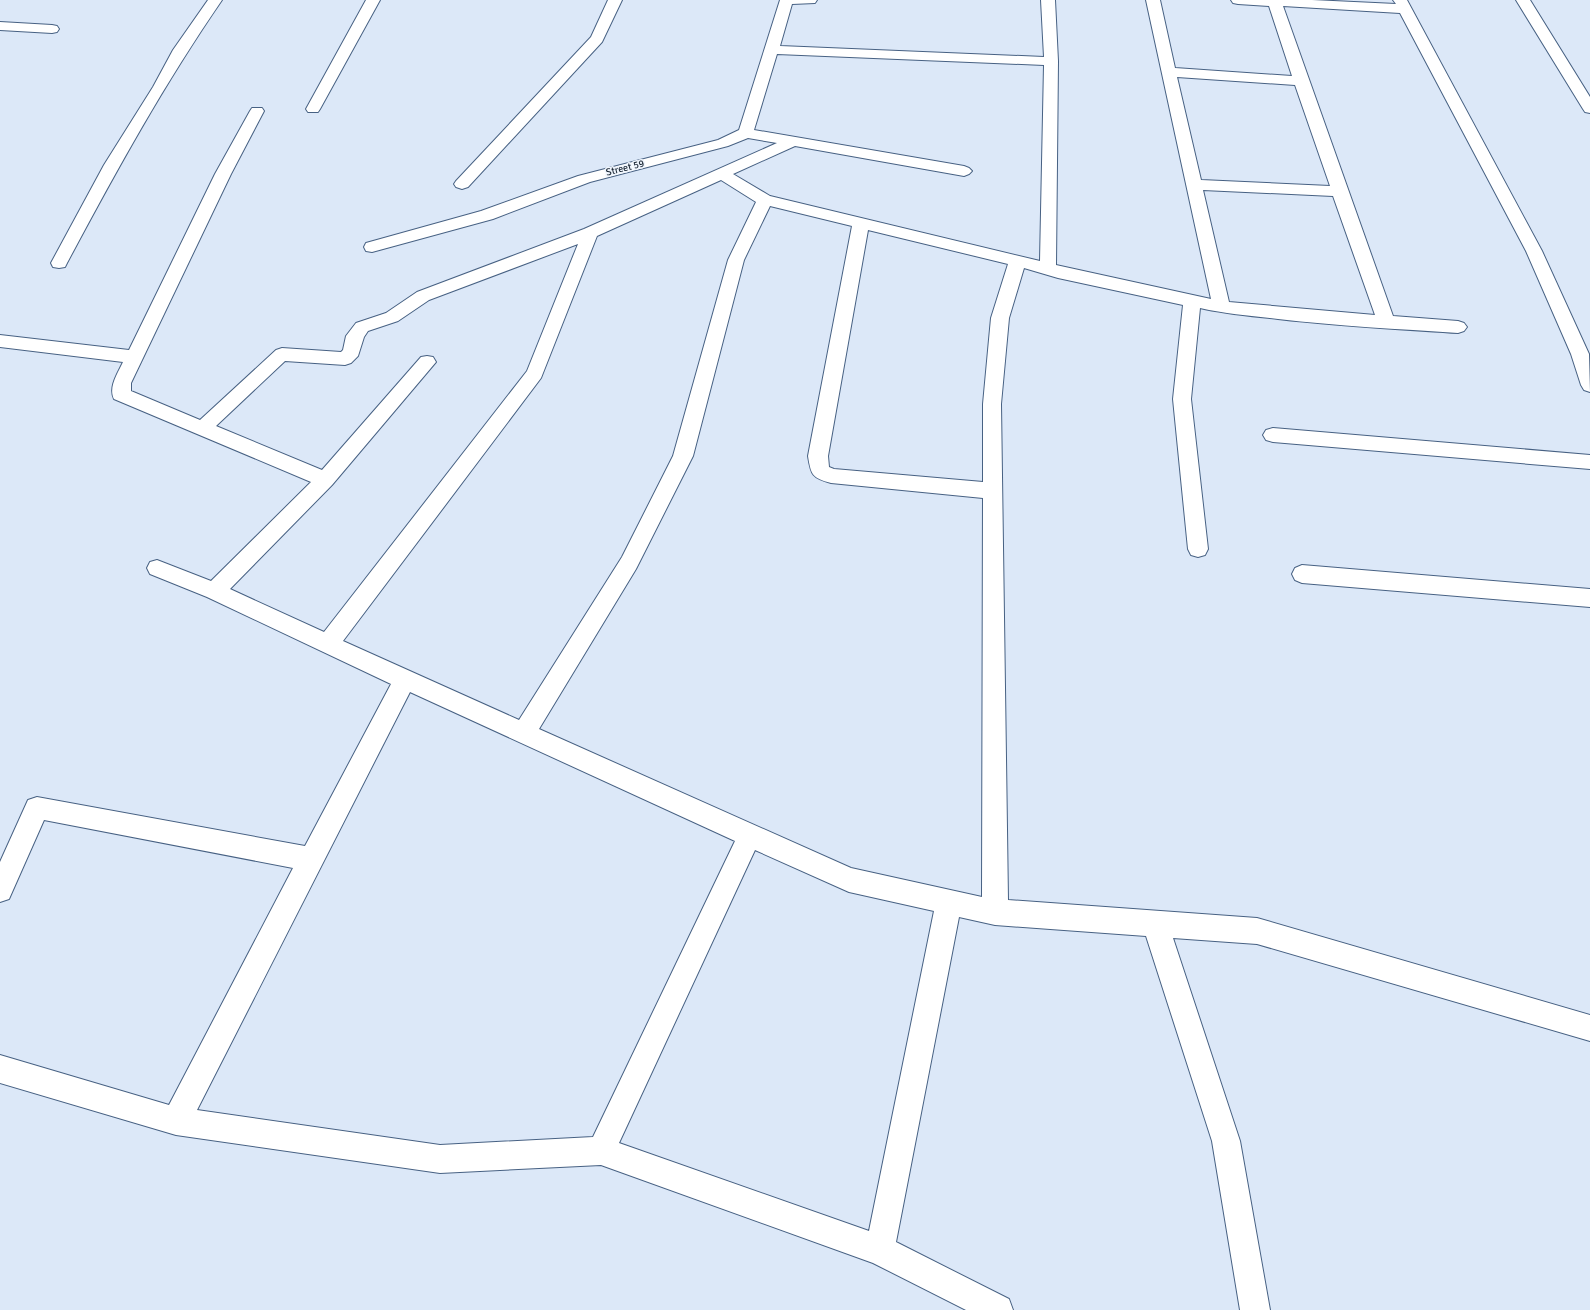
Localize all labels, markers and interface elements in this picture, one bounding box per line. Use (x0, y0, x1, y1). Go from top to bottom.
street label: Street 59 (605, 157, 645, 179)

